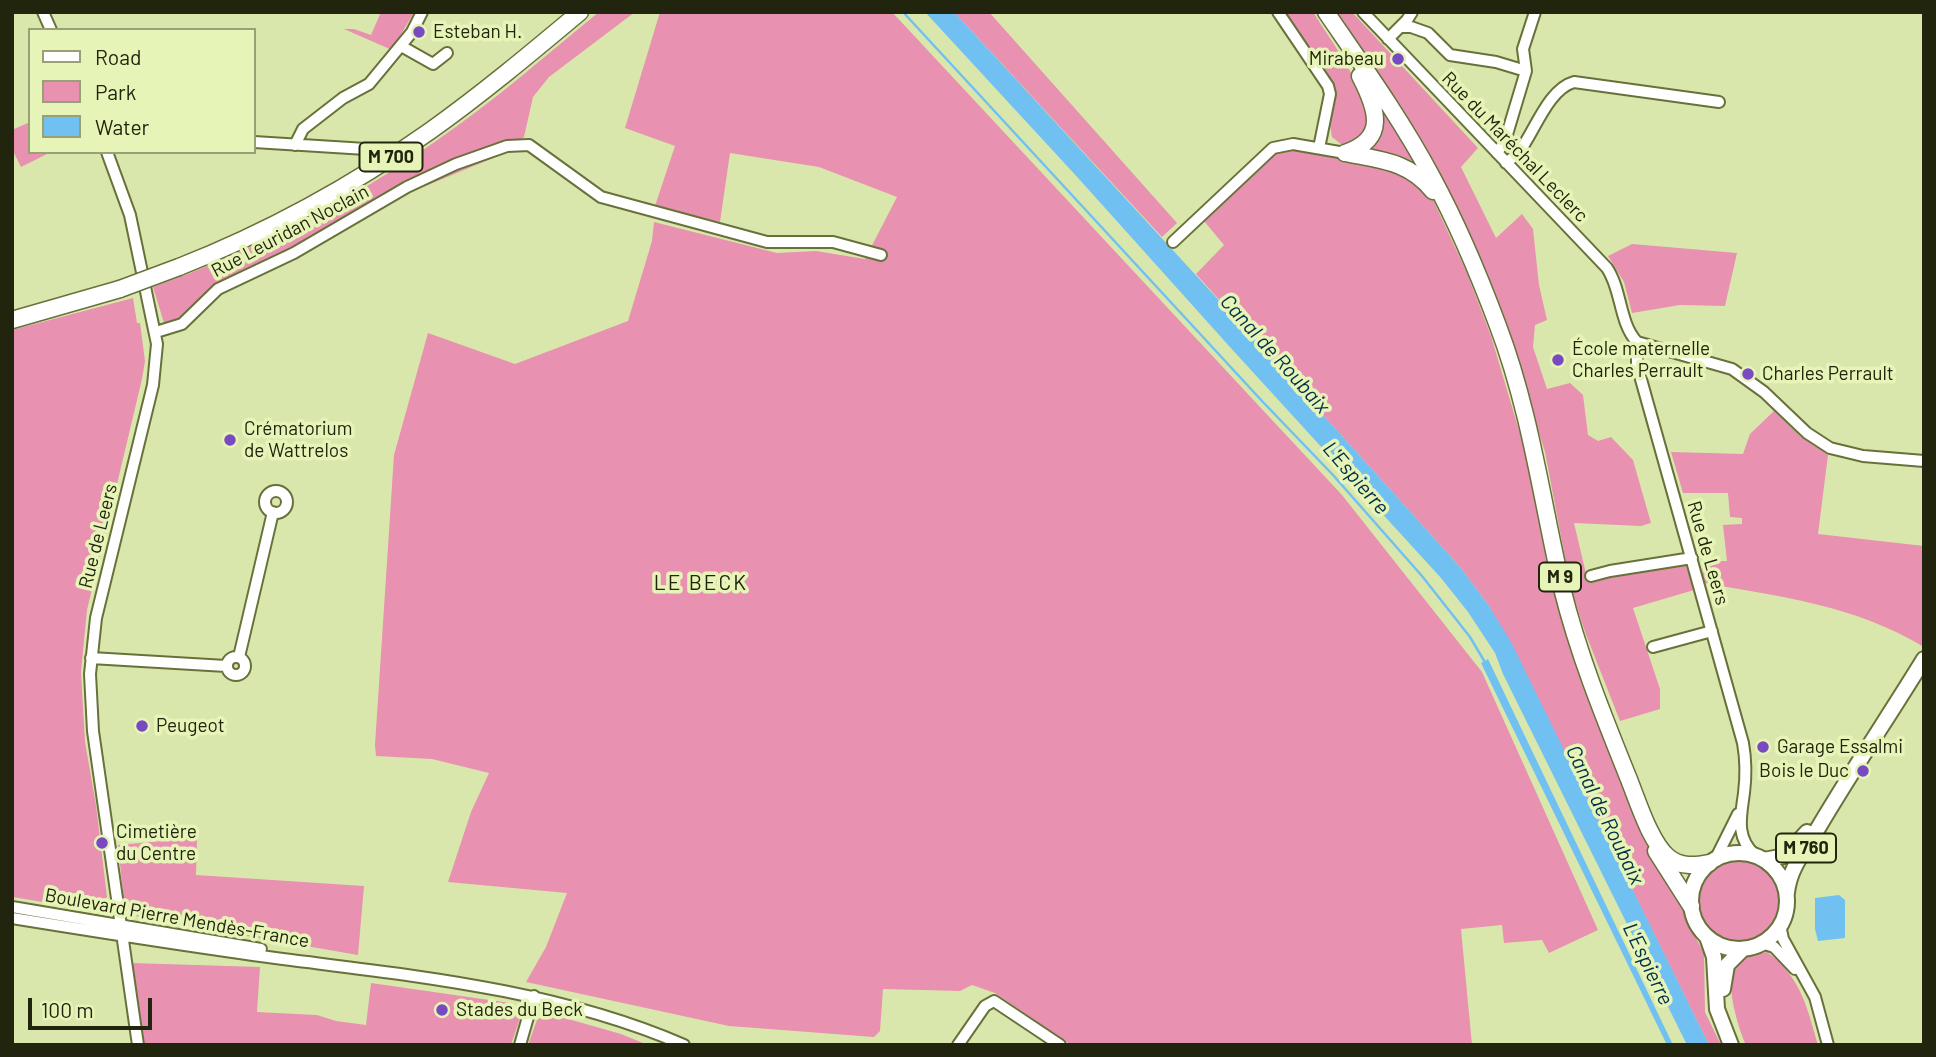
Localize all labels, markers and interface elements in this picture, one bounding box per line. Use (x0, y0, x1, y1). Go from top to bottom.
place label: Esteban H. (433, 21, 522, 43)
marker: Esteban H. (411, 24, 427, 40)
legend (28, 28, 256, 154)
text: Road (95, 44, 141, 69)
place label: Mirabeau (1309, 48, 1384, 70)
marker: Mirabeau (1390, 51, 1406, 67)
street label: Rue du Maréchal Leclerc (1437, 67, 1593, 227)
text: Park (95, 79, 136, 104)
text: Water (95, 114, 149, 139)
road number: M 700 (360, 142, 422, 172)
street label: Rue Leuridan Noclain (207, 180, 373, 282)
water label: Canal de Roubaix (1215, 289, 1335, 419)
place label: École maternelle Charles Perrault (1572, 338, 1710, 382)
marker: École maternelle Charles Perrault (1550, 352, 1566, 368)
place label: Charles Perrault (1762, 363, 1894, 385)
marker: Charles Perrault (1740, 366, 1756, 382)
place label: Crématorium de Wattrelos (244, 418, 352, 462)
marker: Crématorium de Wattrelos (222, 432, 238, 448)
water label: L'Espierre (1317, 436, 1395, 520)
street label: Rue de Leers (74, 481, 122, 591)
street label: Rue de Leers (1682, 498, 1734, 608)
road number: M 9 (1539, 562, 1581, 592)
district label: LE BECK (655, 570, 747, 596)
place label: Peugeot (156, 715, 225, 737)
marker: Peugeot (134, 718, 150, 734)
place label: Garage Essalmi (1777, 736, 1903, 758)
marker: Garage Essalmi (1755, 739, 1771, 755)
water label: Canal de Roubaix (1560, 741, 1650, 889)
place label: Bois le Duc (1759, 760, 1849, 782)
marker: Bois le Duc (1855, 763, 1871, 779)
place label: Cimetière du Centre (116, 821, 197, 865)
road number: M 760 (1776, 834, 1836, 862)
marker: Cimetière du Centre (94, 835, 110, 851)
street label: Boulevard Pierre Mendès-France (43, 883, 311, 953)
water label: L'Espierre (1617, 919, 1679, 1009)
scale bar (32, 984, 156, 1028)
text: 100 m (41, 997, 94, 1022)
place label: Stades du Beck (456, 999, 583, 1021)
marker: Stades du Beck (434, 1002, 450, 1018)

